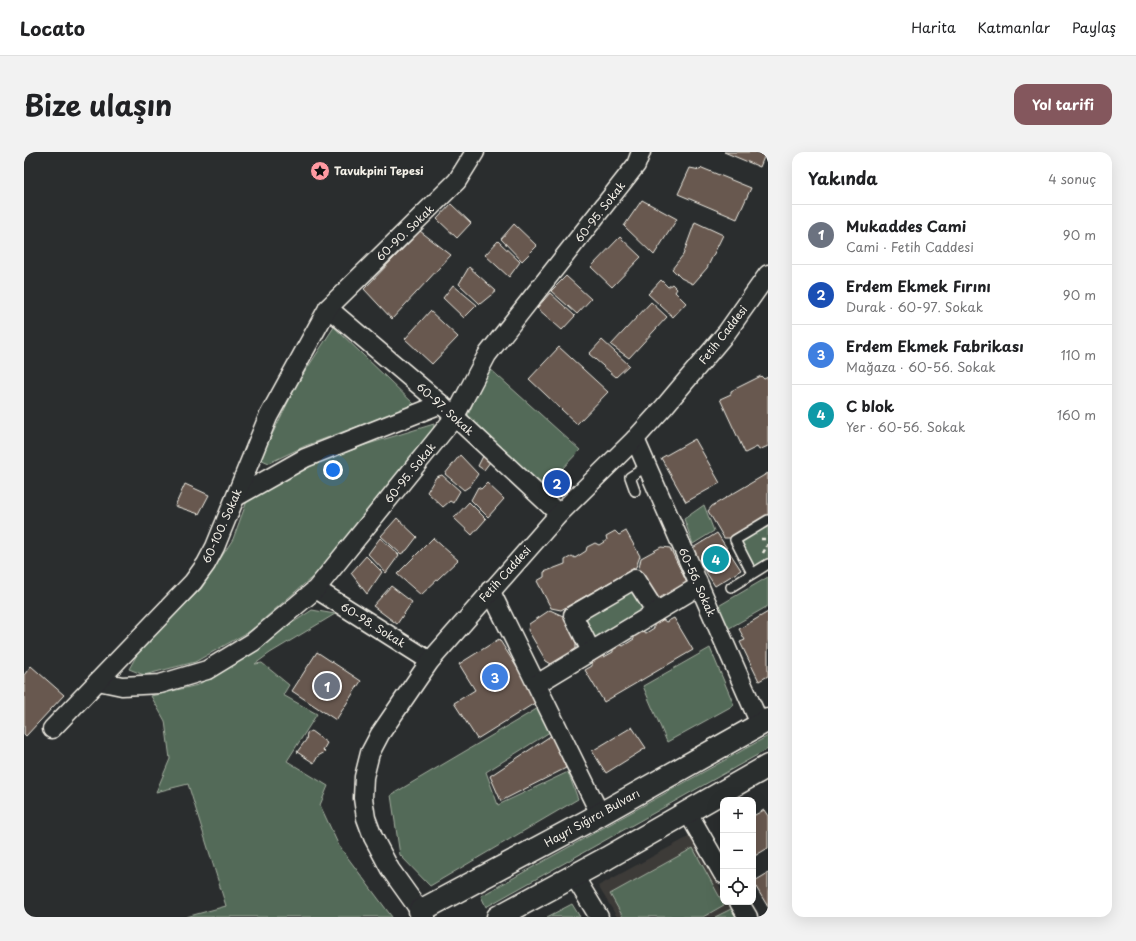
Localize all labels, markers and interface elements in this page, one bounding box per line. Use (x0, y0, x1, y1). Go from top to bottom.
text: Locato (20, 14, 85, 42)
text: Harita (911, 17, 956, 38)
text: Katmanlar (978, 17, 1050, 38)
text: Paylaş (1072, 17, 1116, 38)
text: Bize ulaşın (24, 83, 172, 126)
button: Yol tarifi (1014, 84, 1112, 125)
place icon: Tavukpini Tepesi (309, 160, 331, 182)
place label: Tavukpini Tepesi (334, 162, 424, 179)
text: Yakında (808, 165, 878, 191)
text: 4 sonuç (1048, 169, 1096, 188)
street label: 60-95. Sokak (570, 177, 629, 246)
street label: 60-90. Sokak (372, 200, 438, 265)
text: Mukaddes Cami (846, 214, 966, 237)
text: 1 (818, 225, 824, 244)
text: 90 m (1063, 225, 1096, 244)
text: Cami · Fetih Caddesi (846, 237, 974, 256)
text: Erdem Ekmek Fırını (846, 274, 991, 297)
text: 2 (816, 285, 826, 304)
text: 90 m (1063, 285, 1096, 304)
text: Durak · 60-97. Sokak (846, 297, 983, 316)
street label: Fetih Caddesi (694, 302, 751, 368)
text: Erdem Ekmek Fabrikası (846, 334, 1024, 357)
text: 3 (817, 345, 825, 364)
text: 110 m (1061, 345, 1096, 364)
text: Mağaza · 60-56. Sokak (846, 357, 996, 376)
street label: 60-97. Sokak (413, 378, 478, 440)
text: C blok (846, 394, 894, 417)
text: 4 (817, 405, 825, 424)
text: 160 m (1057, 405, 1096, 424)
text: Yer · 60-56. Sokak (846, 417, 965, 436)
street label: 60-95. Sokak (380, 438, 440, 507)
your location (323, 460, 343, 480)
pin: 2 (544, 468, 570, 498)
street label: 60-100. Sokak (197, 485, 246, 566)
street label: Fetih Caddesi (475, 542, 535, 606)
street label: 60-56. Sokak (675, 544, 721, 620)
pin: 4 (703, 544, 729, 574)
street label: 60-98. Sokak (337, 598, 410, 652)
pin: 3 (482, 662, 508, 692)
pin: 1 (314, 671, 340, 701)
street label: Hayri Sığırcı Bulvarı (541, 784, 643, 851)
map controls (720, 797, 756, 905)
button: + (720, 797, 756, 833)
button: − (720, 833, 756, 869)
button: locate (720, 869, 756, 905)

